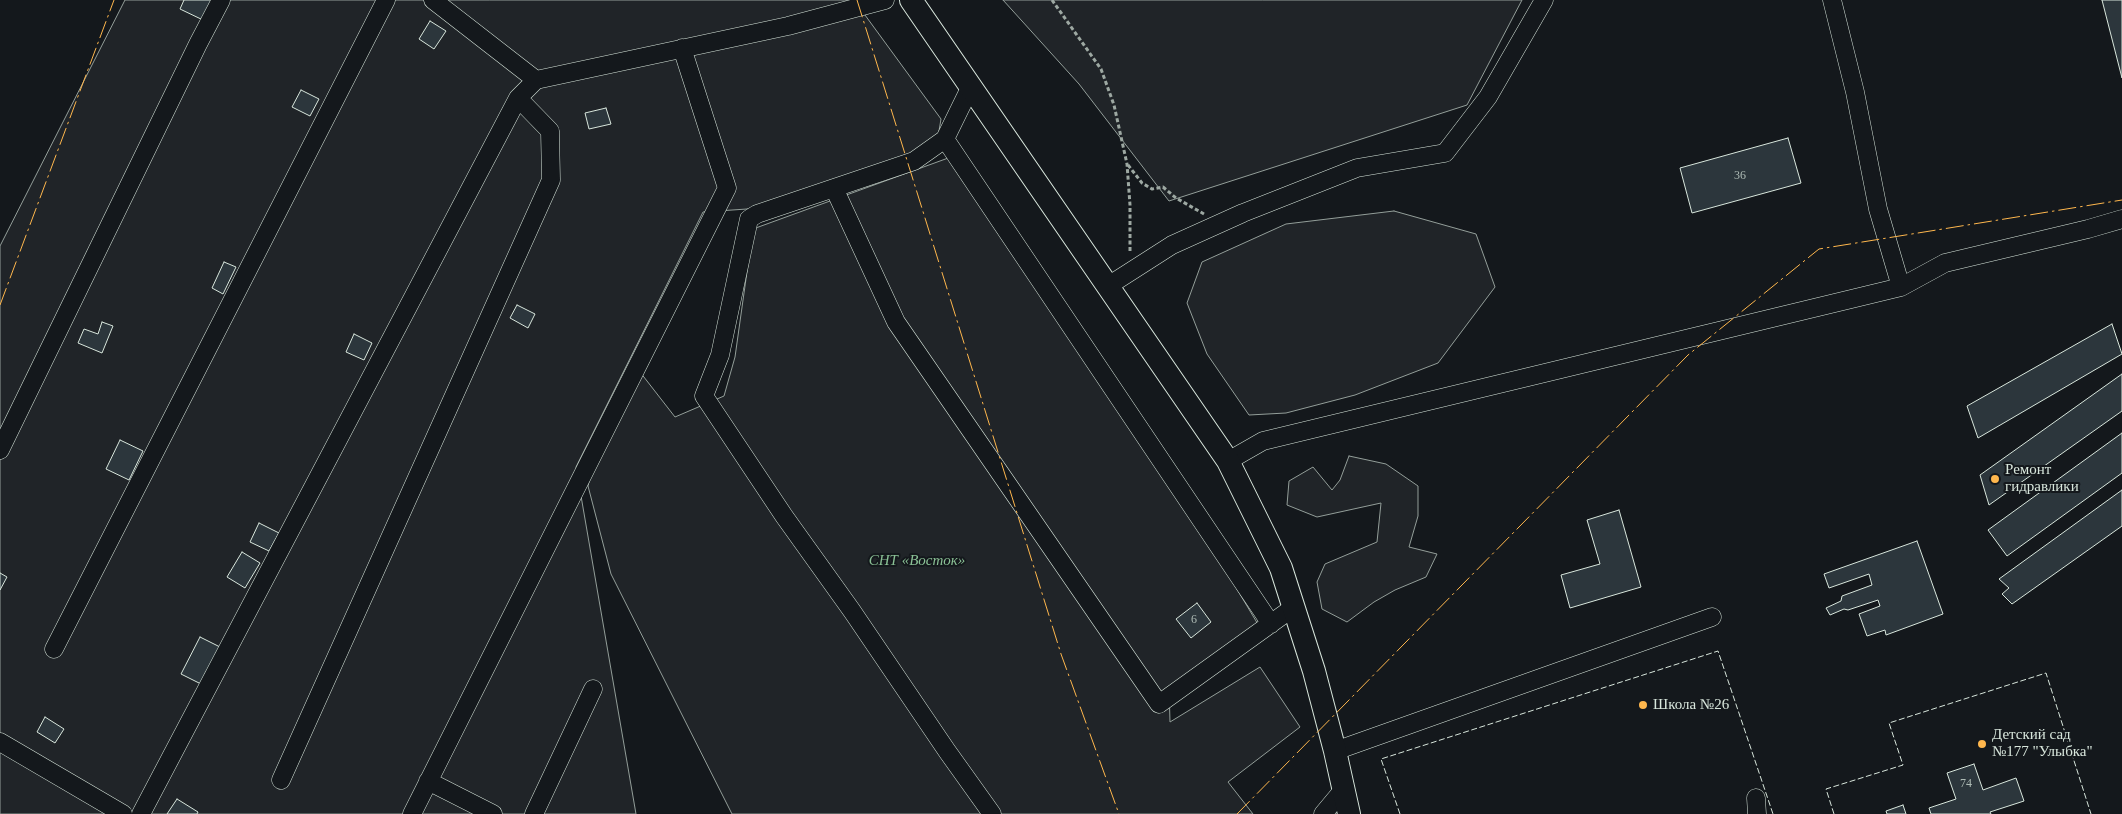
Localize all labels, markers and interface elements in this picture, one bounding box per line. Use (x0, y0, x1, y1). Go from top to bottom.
house number: 36 (1734, 169, 1746, 183)
place label: Ремонт гидравлики (2005, 461, 2079, 496)
marker: Ремонт гидравлики (1989, 473, 2001, 485)
park label: СНТ «Восток» (869, 552, 965, 570)
house number: 6 (1191, 613, 1197, 627)
place label: Школа №26 (1653, 696, 1729, 714)
marker: Школа №26 (1637, 699, 1649, 711)
place label: Детский сад №177 "Улыбка" (1992, 726, 2093, 761)
marker: Детский сад №177 "Улыбка" (1976, 738, 1988, 750)
house number: 74 (1960, 777, 1972, 791)

